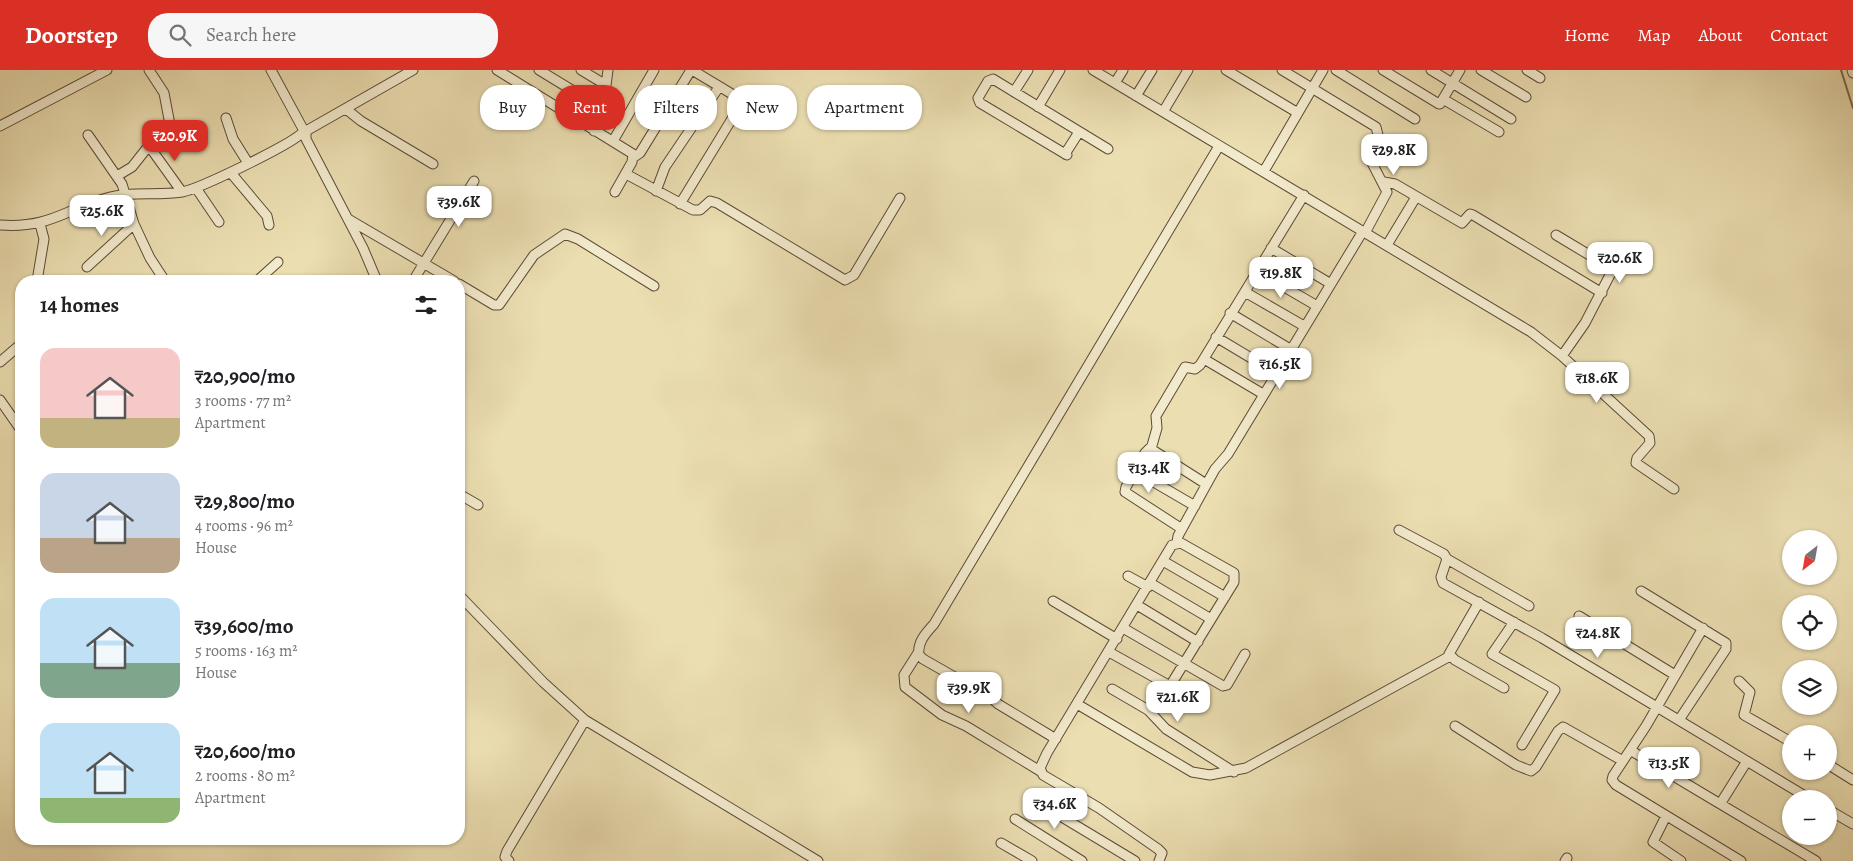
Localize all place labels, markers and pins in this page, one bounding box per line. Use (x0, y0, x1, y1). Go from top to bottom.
pin: ₹20.9K (134, 119, 216, 162)
pin: ₹29.8K (1353, 134, 1435, 176)
pin: ₹39.6K (418, 186, 500, 228)
pin: ₹25.6K (61, 194, 143, 237)
pin: ₹20.6K (1579, 242, 1661, 284)
pin: ₹19.8K (1240, 256, 1322, 299)
pin: ₹16.5K (1239, 348, 1321, 390)
pin: ₹18.6K (1556, 362, 1638, 404)
pin: ₹13.4K (1108, 452, 1190, 494)
pin: ₹24.8K (1557, 616, 1639, 659)
pin: ₹39.9K (928, 672, 1010, 714)
pin: ₹21.6K (1137, 680, 1219, 723)
pin: ₹13.5K (1628, 746, 1710, 789)
pin: ₹34.6K (1014, 788, 1096, 830)

